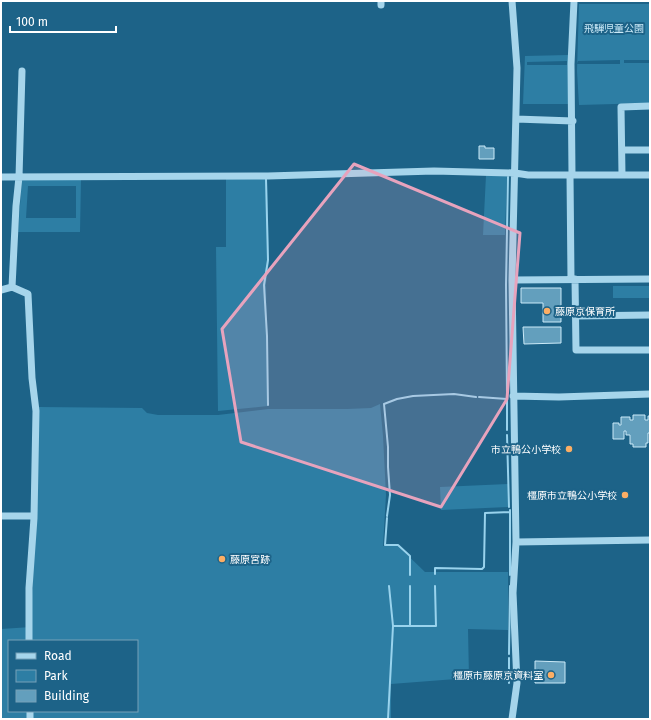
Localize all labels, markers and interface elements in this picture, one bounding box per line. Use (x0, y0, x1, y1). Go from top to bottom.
scale bar (10, 8, 116, 34)
text: 100 m (16, 15, 48, 29)
park label: 飛騨児童公園 (584, 23, 644, 35)
marker: 藤原京保育所 (542, 306, 552, 316)
place label: 藤原京保育所 (555, 306, 615, 318)
place label: 市立鴨公小学校 (491, 444, 561, 456)
marker: 市立鴨公小学校 (564, 444, 574, 454)
place label: 橿原市立鴨公小学校 (527, 490, 617, 502)
marker: 橿原市立鴨公小学校 (620, 490, 630, 500)
marker: 藤原宮跡 (217, 554, 227, 564)
place label: 藤原宮跡 (230, 554, 270, 566)
legend (8, 640, 138, 712)
text: Road (44, 649, 72, 663)
text: Park (44, 669, 68, 683)
place label: 橿原市藤原京資料室 (453, 670, 543, 682)
marker: 橿原市藤原京資料室 (546, 670, 556, 680)
text: Building (44, 689, 90, 703)

